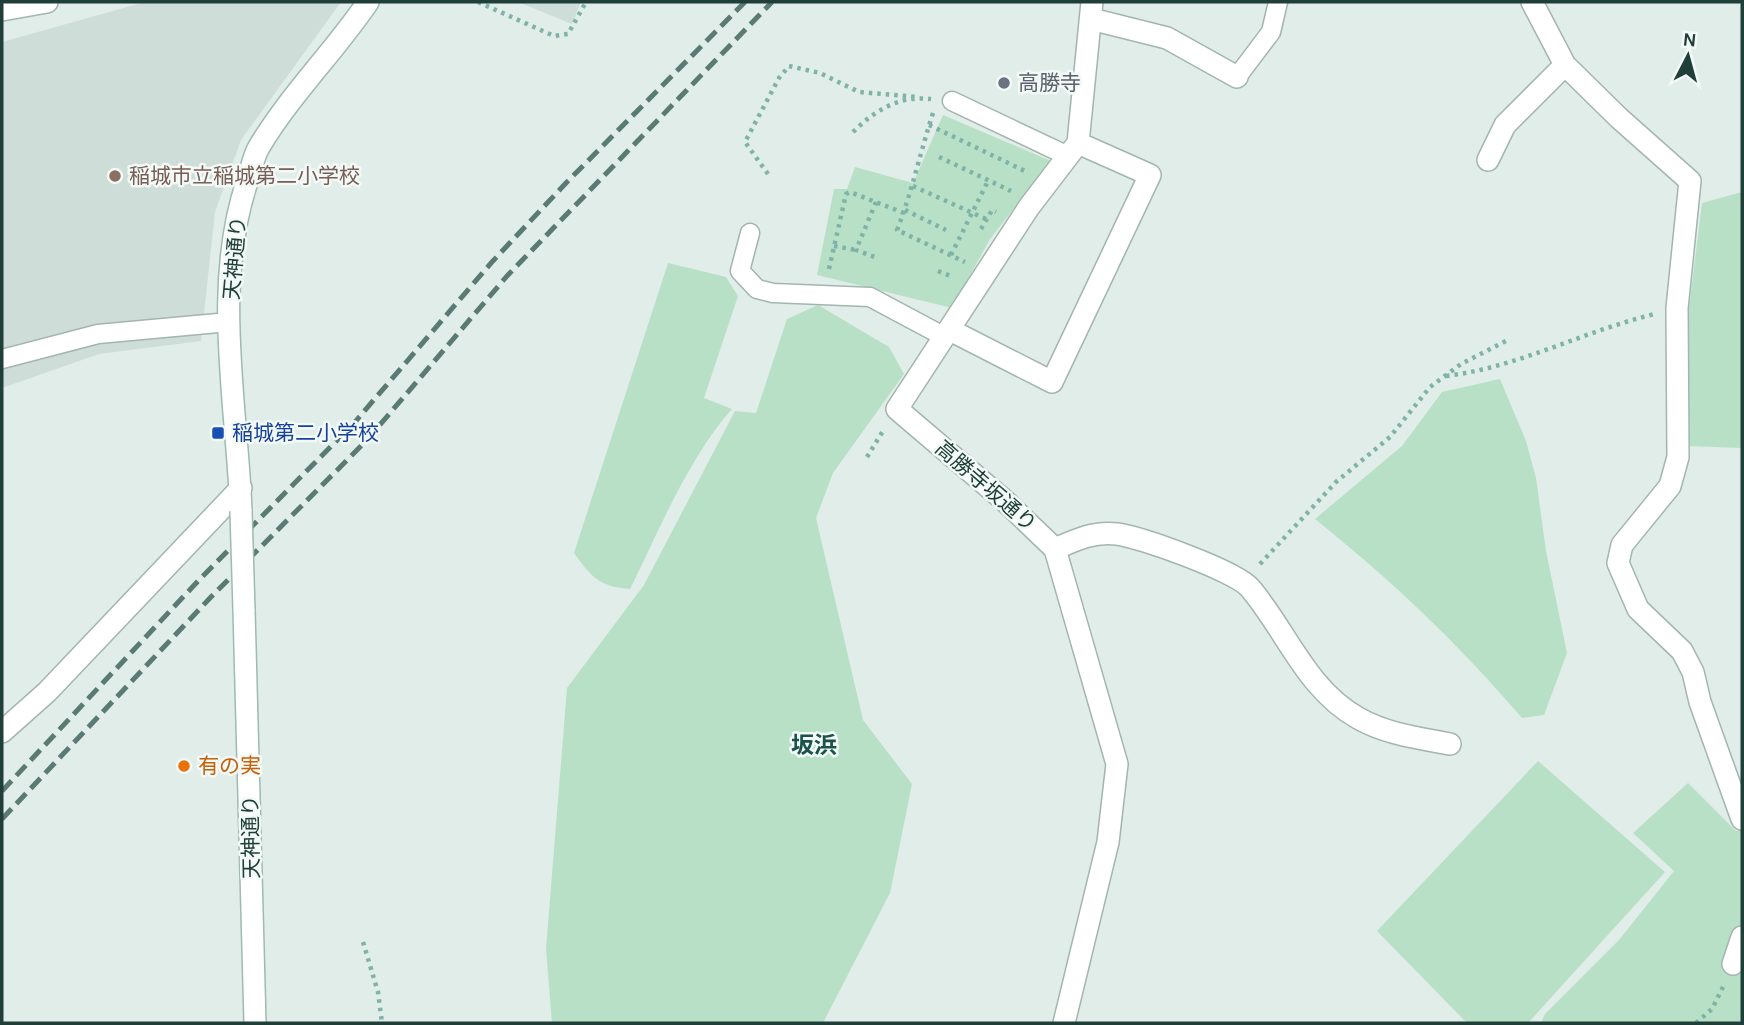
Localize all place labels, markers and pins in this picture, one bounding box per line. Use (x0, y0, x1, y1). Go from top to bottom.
place label: 高勝寺 (1018, 71, 1081, 95)
marker: 高勝寺 (996, 75, 1012, 91)
place label: 稲城市立稲城第二小学校 (129, 164, 360, 188)
marker: 稲城市立稲城第二小学校 (107, 168, 123, 184)
place label: 稲城第二小学校 (232, 421, 379, 445)
marker: 稲城第二小学校 (210, 425, 226, 441)
place label: 有の実 (198, 754, 261, 778)
marker: 有の実 (176, 758, 192, 774)

